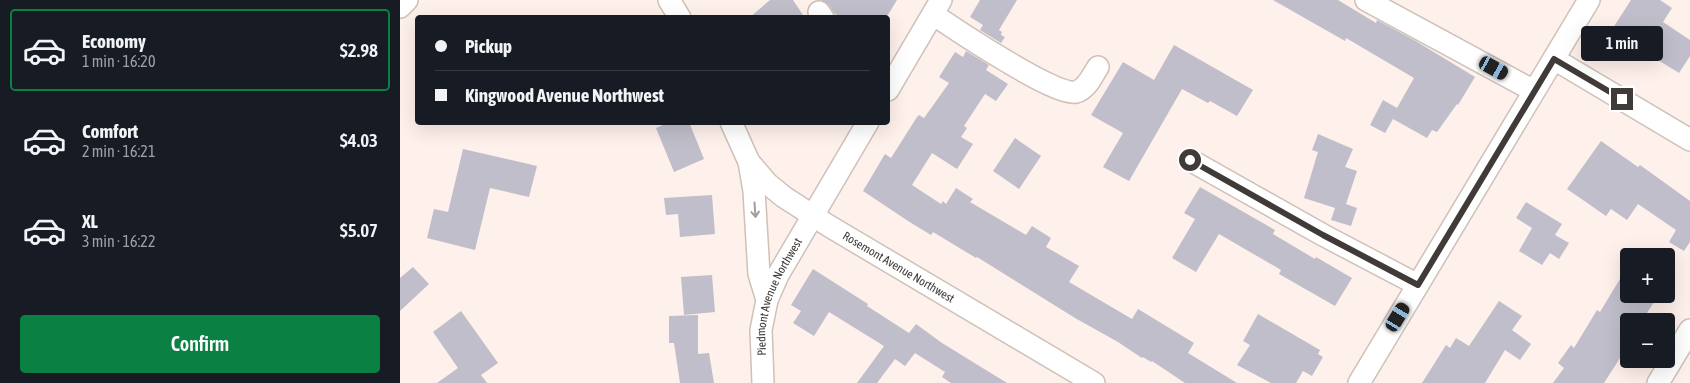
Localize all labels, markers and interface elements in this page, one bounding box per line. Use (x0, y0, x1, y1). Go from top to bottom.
callout: 1 min (1581, 27, 1663, 62)
icon: car (22, 28, 67, 73)
text: Economy (82, 30, 146, 52)
text: 1 min (1606, 34, 1638, 52)
text: Pickup (465, 35, 512, 57)
text: $2.98 (340, 39, 378, 61)
text: 1 min · 16:20 (82, 52, 155, 70)
car (1477, 54, 1510, 82)
text: Kingwood Avenue Northwest (465, 84, 664, 106)
route end (1611, 88, 1633, 110)
icon: car (22, 118, 67, 163)
text: Comfort (82, 120, 138, 142)
text: $4.03 (340, 129, 378, 151)
text: 2 min · 16:21 (82, 142, 155, 160)
route start (1179, 149, 1201, 171)
one-way arrow (751, 202, 760, 218)
icon: car (22, 208, 67, 253)
text: XL (82, 210, 98, 232)
text: $5.07 (340, 219, 378, 241)
street label: Rosemont Avenue Northwest (840, 229, 957, 306)
text: 3 min · 16:22 (82, 232, 155, 250)
street label: Piedmont Avenue Northwest (754, 235, 805, 356)
map controls (1620, 248, 1675, 368)
button: + (1620, 248, 1675, 303)
car (1383, 300, 1412, 334)
button: − (1620, 313, 1675, 368)
button: Confirm (20, 315, 380, 373)

